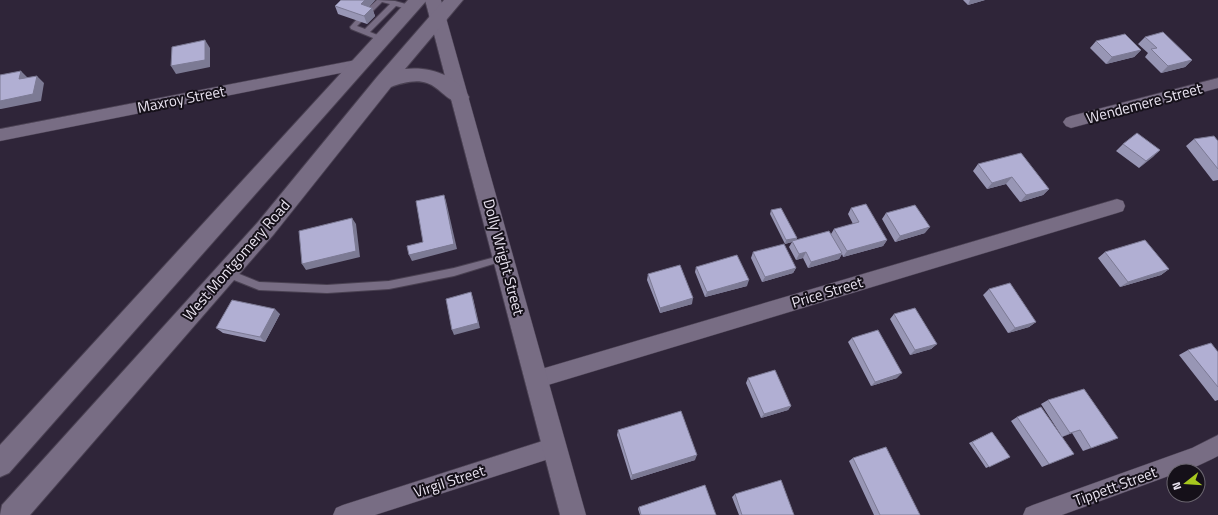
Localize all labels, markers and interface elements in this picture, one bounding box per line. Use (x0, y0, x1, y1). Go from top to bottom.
street label: Wendemere Street (1084, 76, 1205, 129)
street label: Maxroy Street (135, 79, 228, 119)
street label: West Montgomery Road (177, 194, 295, 326)
street label: Dolly Wright Street (477, 196, 531, 318)
street label: Price Street (789, 270, 866, 314)
street label: Virgil Street (410, 458, 488, 503)
street label: Tippett Street (1070, 460, 1161, 512)
north arrow (1166, 463, 1206, 503)
text: N (1168, 480, 1185, 492)

